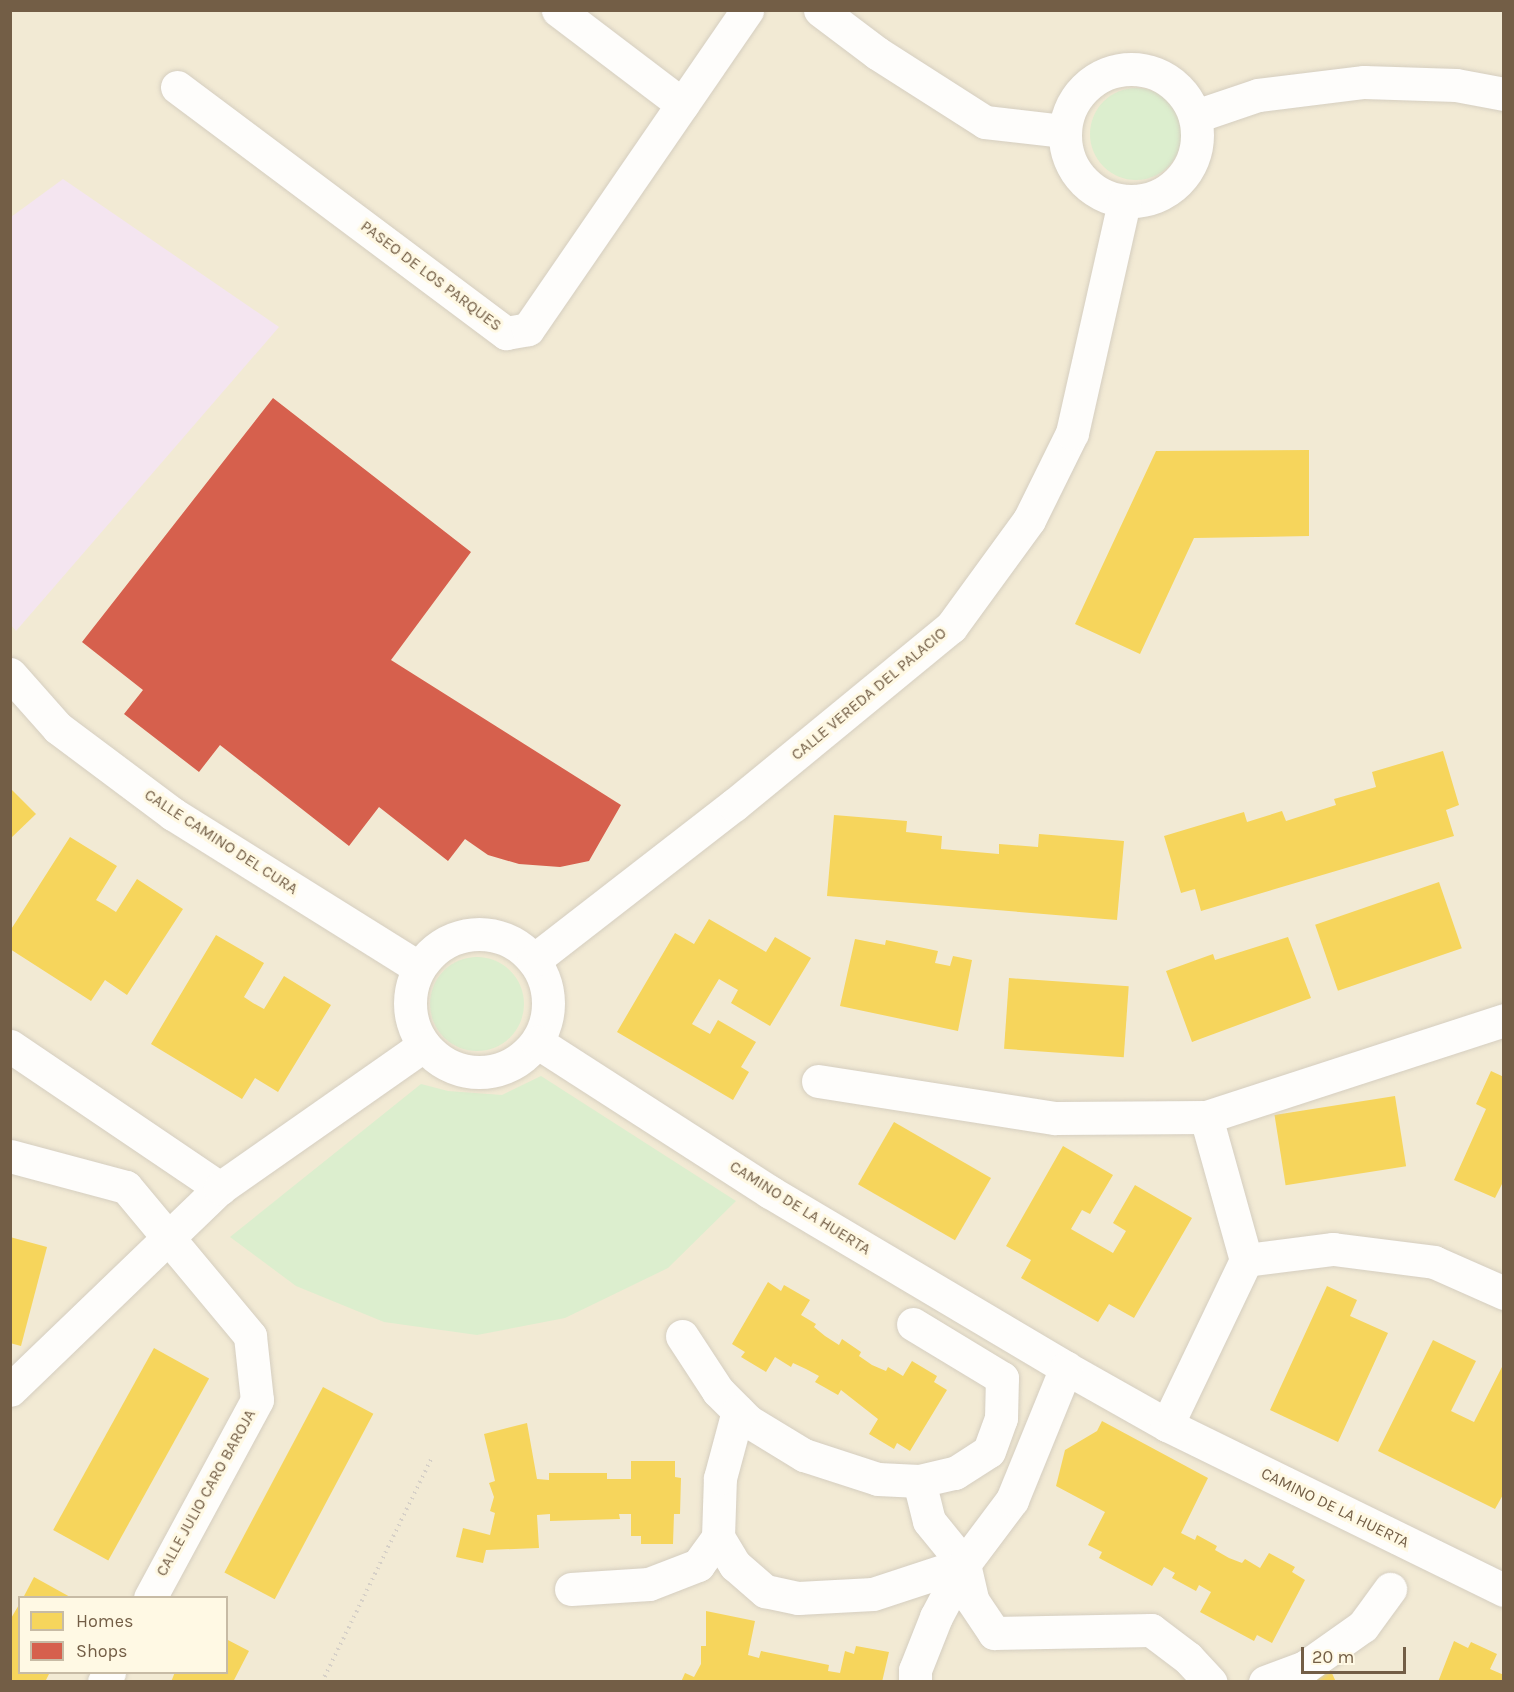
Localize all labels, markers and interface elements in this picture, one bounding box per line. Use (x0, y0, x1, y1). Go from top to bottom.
street label: PASEO DE LOS PARQUES (357, 217, 505, 335)
street label: CALLE VEREDA DEL PALACIO (788, 623, 950, 765)
street label: CALLE CAMINO DEL CURA (141, 785, 301, 899)
street label: CAMINO DE LA HUERTA (726, 1157, 874, 1259)
street label: CALLE JULIO CARO BAROJA (152, 1406, 260, 1580)
street label: CAMINO DE LA HUERTA (1258, 1464, 1412, 1552)
legend (18, 1596, 228, 1674)
text: Homes (76, 1610, 133, 1632)
scale bar (1304, 1635, 1409, 1673)
text: Shops (76, 1640, 128, 1662)
text: 20 m (1312, 1646, 1354, 1668)

